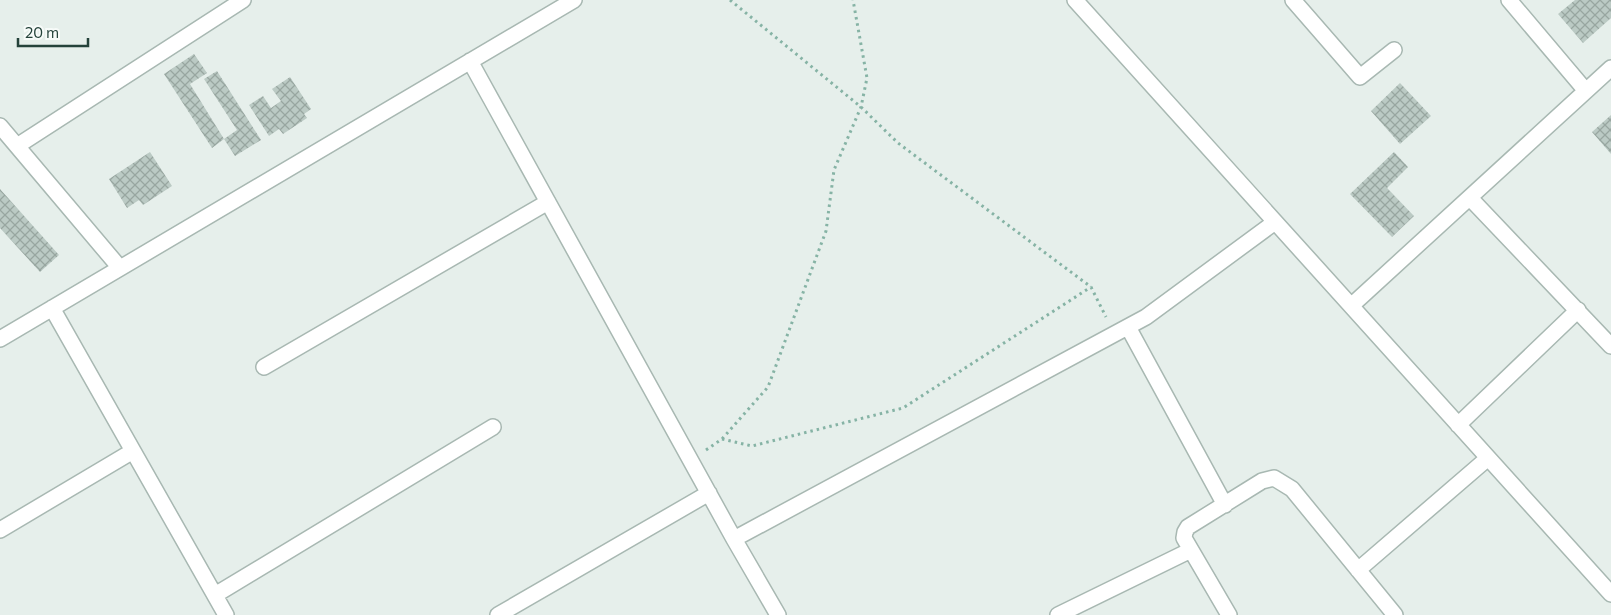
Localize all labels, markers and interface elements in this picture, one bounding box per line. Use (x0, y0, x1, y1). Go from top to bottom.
scale bar (18, 15, 88, 47)
text: 20 m (25, 23, 59, 41)

